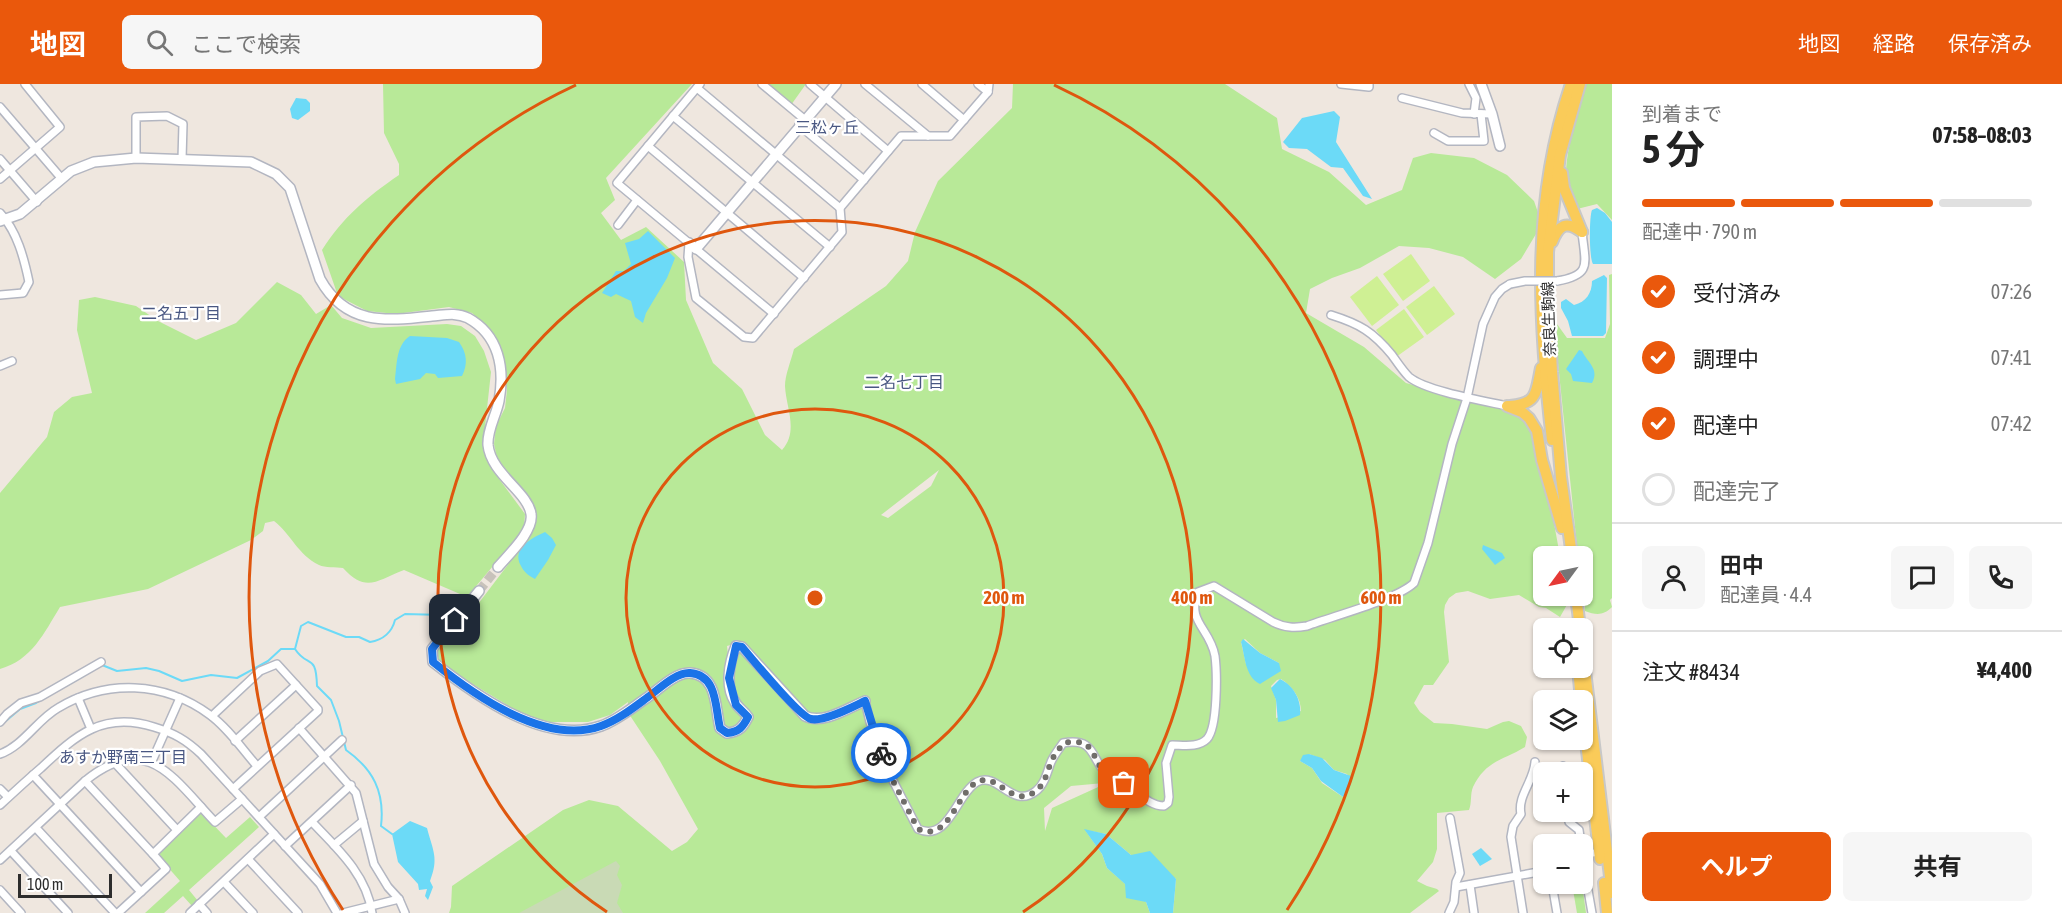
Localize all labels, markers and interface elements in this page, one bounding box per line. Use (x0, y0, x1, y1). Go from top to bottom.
search box (122, 15, 542, 69)
icon: search (143, 26, 176, 59)
text: 地図 (30, 28, 86, 60)
text: ここで検索 (191, 31, 301, 57)
text: 地図 (1798, 31, 1840, 55)
text: 経路 (1873, 31, 1915, 55)
text: 保存済み (1948, 31, 2032, 55)
text: 到着まで (1642, 102, 1722, 125)
district label: 三松ヶ丘 (795, 118, 859, 136)
text: 07:58–08:03 (1932, 122, 2032, 148)
text: 5 分 (1642, 127, 1705, 171)
text: 配達中 · 790 m (1642, 220, 1757, 243)
icon: check (1642, 275, 1675, 308)
text: 受付済み (1693, 280, 1781, 306)
text: 07:26 (1991, 280, 2032, 303)
street label: 奈良生駒線 (1539, 281, 1558, 357)
district label: 二名五丁目 (141, 304, 221, 322)
icon: check (1642, 341, 1675, 374)
text: 調理中 (1693, 346, 1759, 372)
text: 07:41 (1991, 346, 2032, 369)
district label: 二名七丁目 (864, 373, 944, 391)
icon: check (1642, 407, 1675, 440)
text: 配達中 (1693, 412, 1759, 438)
text: 07:42 (1991, 412, 2032, 435)
text: 配達完了 (1693, 478, 1781, 504)
north arrow (1533, 546, 1593, 606)
map controls (1533, 546, 1593, 894)
button: person (1642, 546, 1705, 609)
button: chat (1891, 546, 1954, 609)
button: phone (1969, 546, 2032, 609)
text: 田中 (1720, 552, 1764, 578)
text: 配達員 · 4.4 (1720, 583, 1812, 606)
text: 200 m (984, 587, 1024, 608)
text: 400 m (1171, 587, 1212, 608)
text: 600 m (1361, 587, 1401, 608)
centre of rings (805, 588, 825, 608)
pin (429, 594, 480, 645)
icon: home (438, 603, 471, 636)
button: locate (1533, 618, 1593, 678)
text: ¥4,400 (1977, 657, 2032, 683)
text: 注文 #8434 (1642, 659, 1740, 685)
button: layers (1533, 690, 1593, 750)
courier (851, 723, 911, 783)
icon: bike (865, 737, 898, 770)
district label: あすか野南三丁目 (59, 748, 187, 766)
pin (1098, 757, 1149, 808)
button: + (1533, 762, 1593, 822)
icon: bag (1107, 766, 1140, 799)
button: ヘルプ (1642, 832, 1831, 901)
button: 共有 (1843, 832, 2032, 901)
button: − (1533, 834, 1593, 894)
scale bar (18, 871, 112, 898)
text: 100 m (27, 875, 63, 893)

